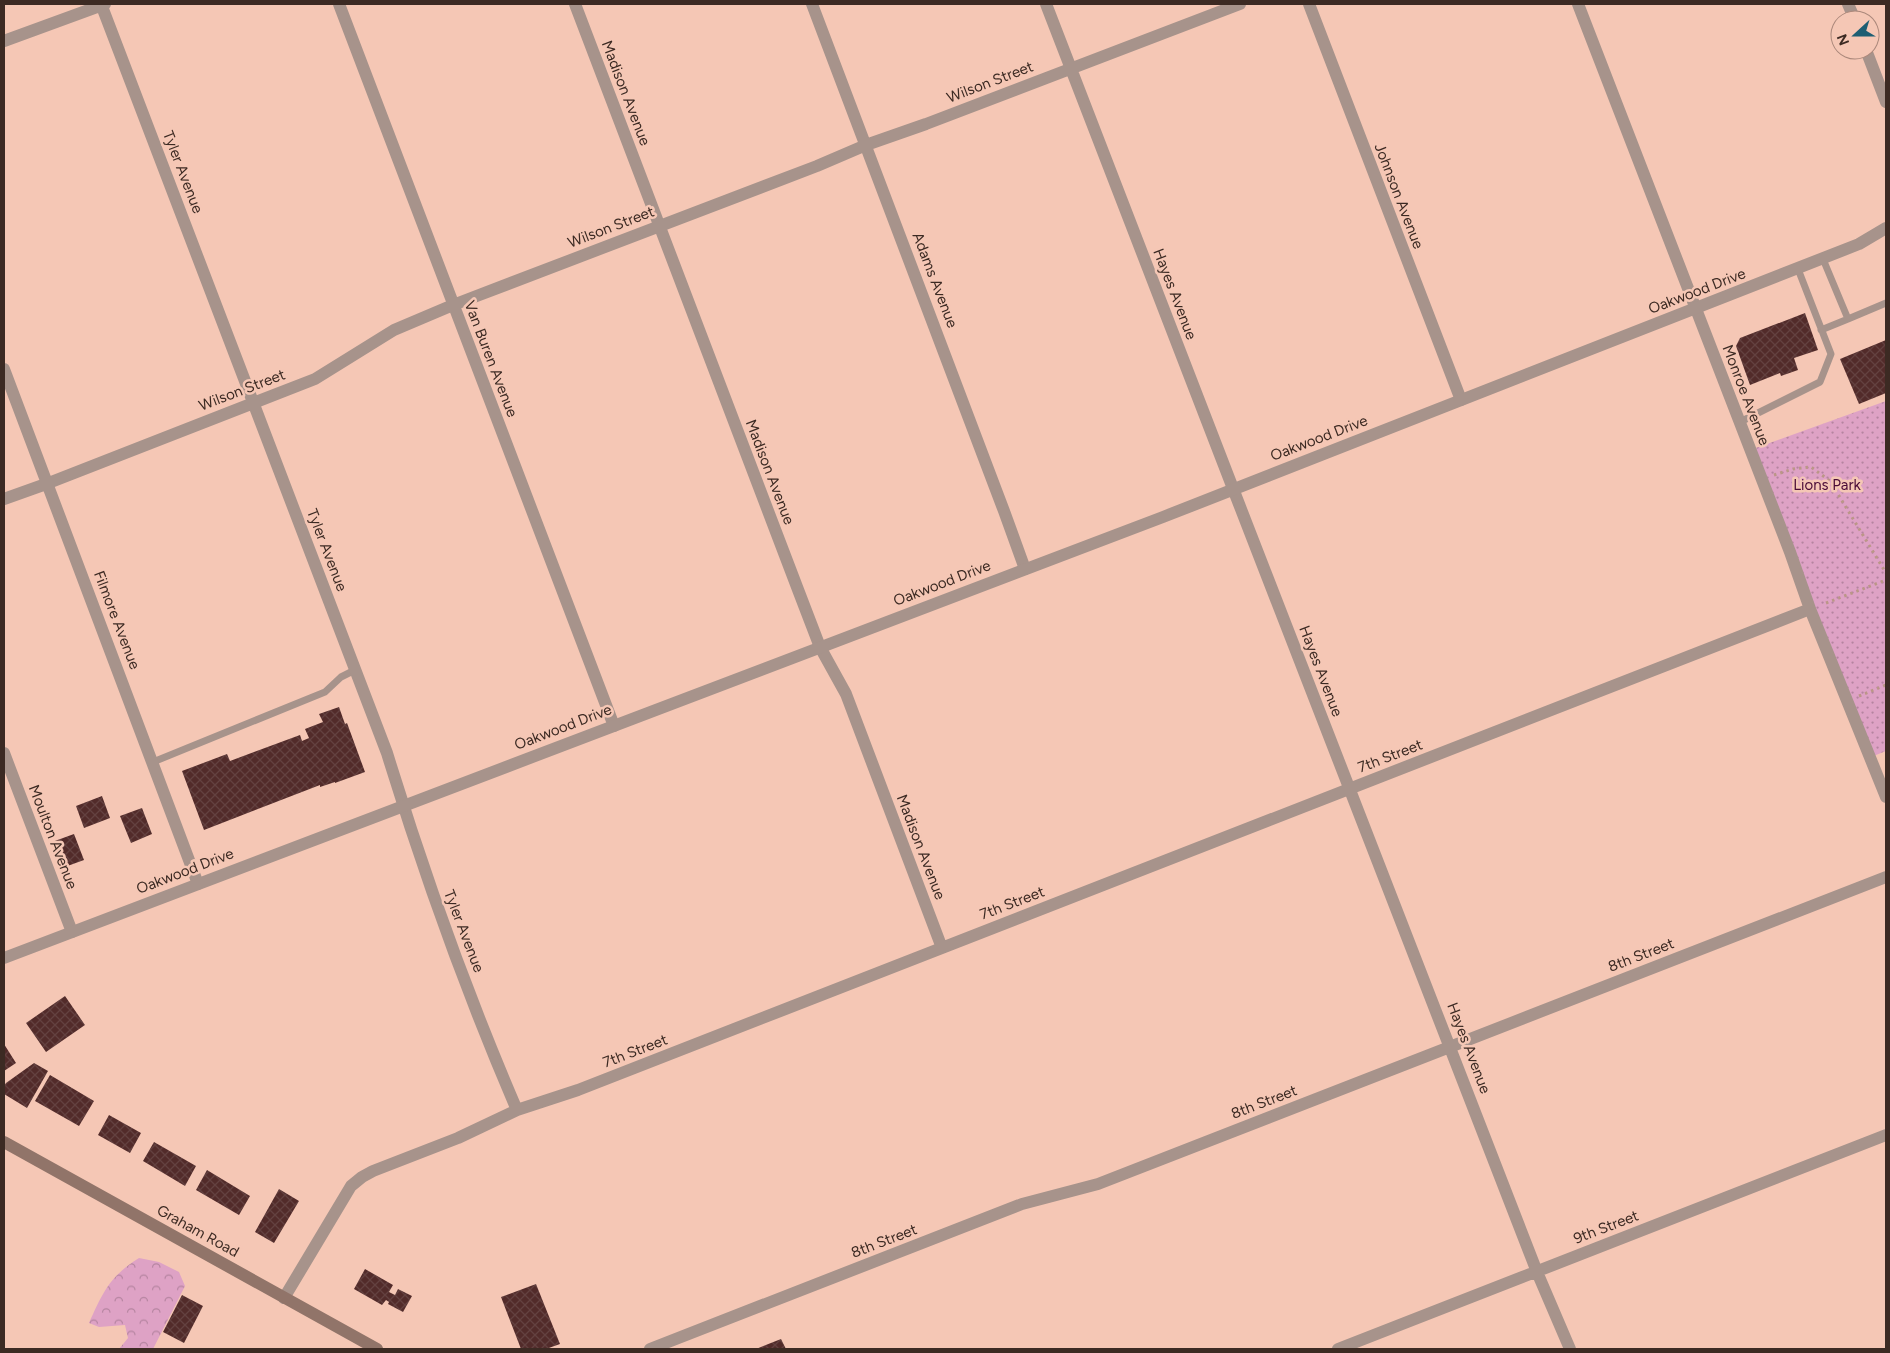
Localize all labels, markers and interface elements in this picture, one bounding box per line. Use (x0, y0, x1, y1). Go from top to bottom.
north arrow (1830, 10, 1880, 60)
text: N (1833, 31, 1853, 48)
street label: Madison Avenue (598, 38, 654, 148)
street label: Wilson Street (944, 57, 1036, 107)
street label: Tyler Avenue (159, 128, 207, 216)
street label: Johnson Avenue (1371, 141, 1427, 251)
street label: Wilson Street (565, 202, 657, 252)
street label: Adams Avenue (909, 230, 961, 330)
street label: Hayes Avenue (1149, 246, 1201, 342)
street label: Oakwood Drive (1646, 264, 1748, 318)
street label: Van Buren Avenue (461, 298, 521, 420)
street label: Monroe Avenue (1719, 342, 1773, 448)
street label: Wilson Street (196, 365, 288, 415)
street label: Oakwood Drive (1268, 411, 1370, 465)
street label: Madison Avenue (742, 417, 798, 527)
park label: Lions Park (1793, 476, 1862, 494)
street label: Tyler Avenue (303, 506, 351, 594)
street label: Oakwood Drive (891, 556, 993, 610)
street label: Filmore Avenue (90, 568, 144, 672)
street label: Hayes Avenue (1295, 623, 1347, 719)
street label: Oakwood Drive (512, 700, 614, 754)
street label: 7th Street (1355, 735, 1425, 777)
street label: Moulton Avenue (25, 782, 81, 892)
street label: Madison Avenue (893, 792, 949, 902)
street label: Oakwood Drive (134, 844, 236, 898)
street label: 7th Street (977, 882, 1047, 924)
street label: Tyler Avenue (440, 887, 488, 975)
street label: 8th Street (1606, 934, 1677, 976)
street label: Hayes Avenue (1443, 1000, 1495, 1096)
street label: 7th Street (600, 1030, 670, 1072)
street label: 8th Street (1229, 1081, 1300, 1123)
street label: Graham Road (154, 1201, 242, 1261)
street label: 9th Street (1571, 1206, 1641, 1248)
street label: 8th Street (849, 1220, 920, 1262)

